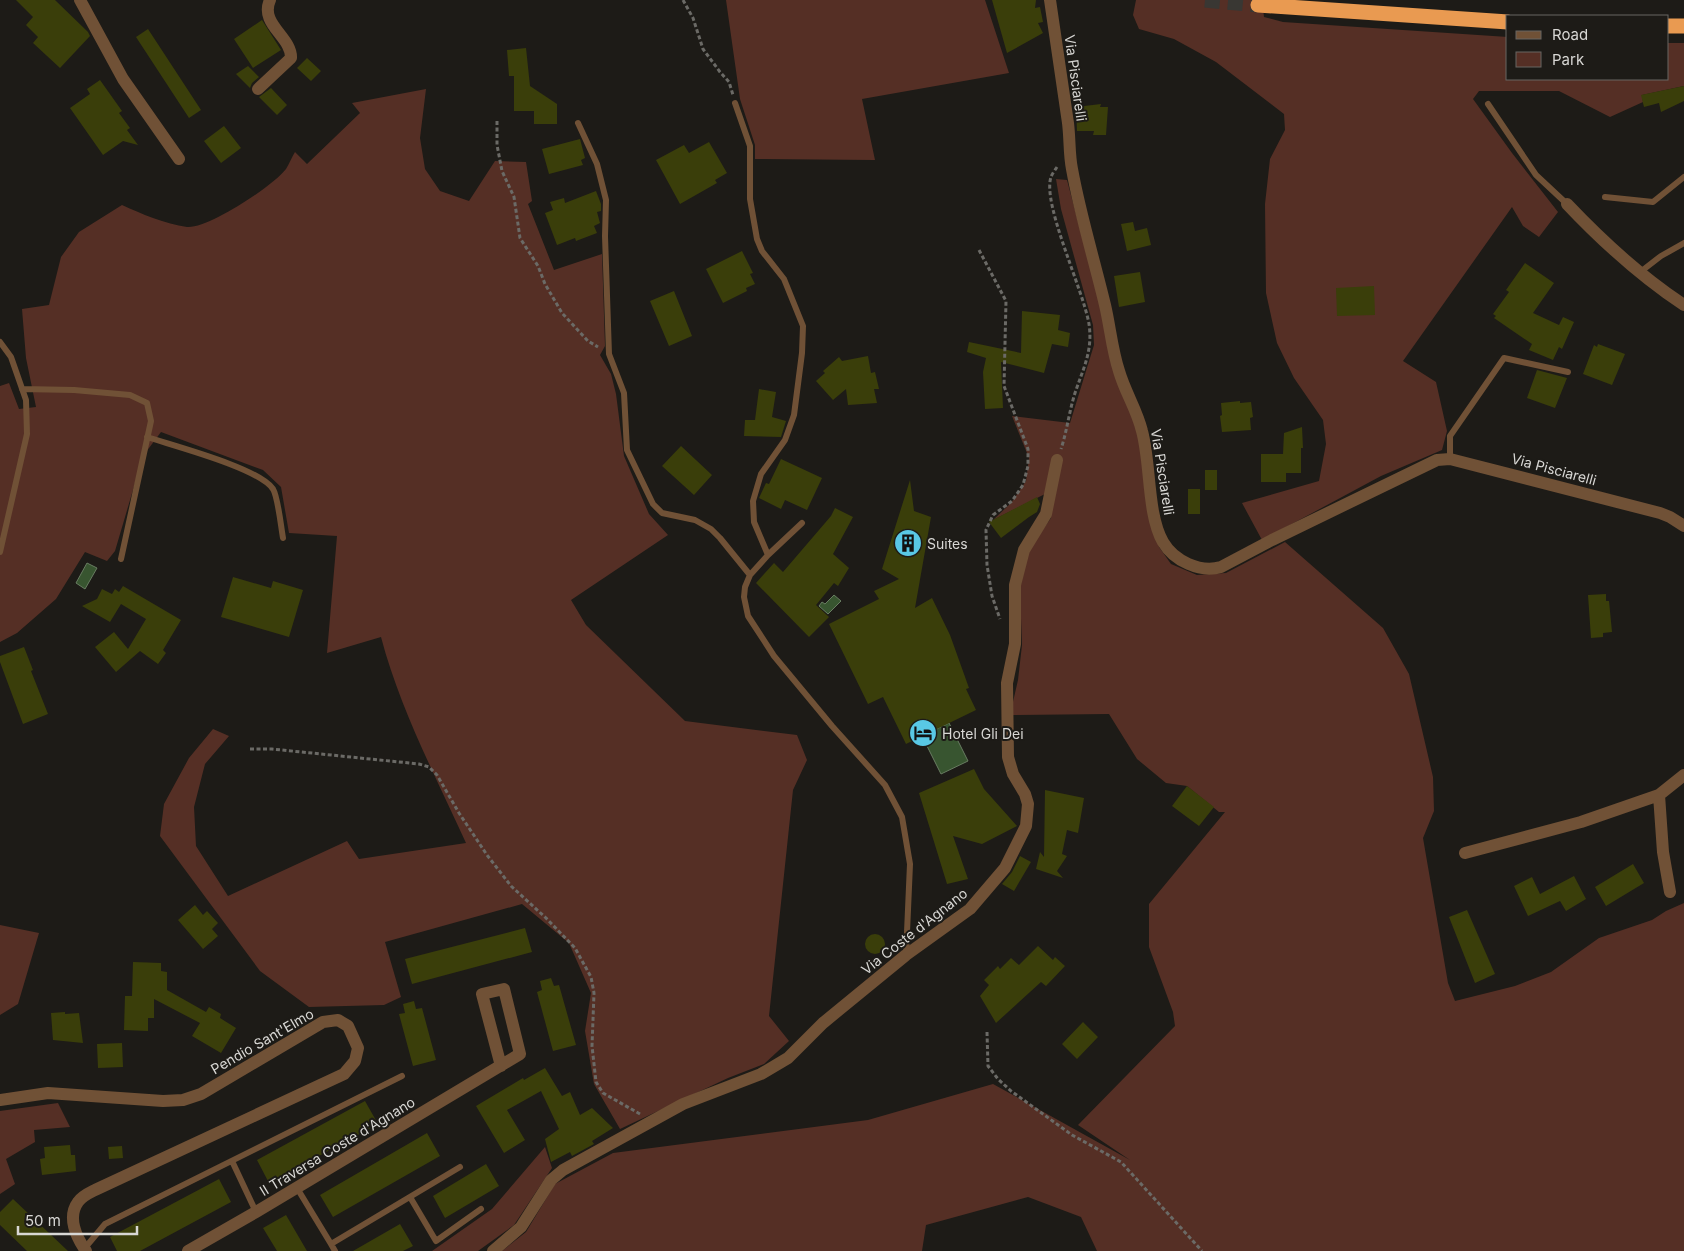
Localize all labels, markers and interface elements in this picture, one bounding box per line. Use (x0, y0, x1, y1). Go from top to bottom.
legend (1506, 15, 1669, 80)
text: Road (1552, 25, 1588, 44)
street label: Via Pisciarelli (1062, 34, 1090, 122)
text: Park (1552, 50, 1585, 69)
street label: Via Pisciarelli (1148, 428, 1178, 516)
street label: Via Pisciarelli (1510, 450, 1598, 488)
building icon: Suites (893, 528, 923, 558)
place label: Suites (927, 535, 968, 552)
hotel icon: Hotel Gli Dei (908, 718, 938, 748)
place label: Hotel Gli Dei (942, 725, 1024, 742)
street label: Via Coste d'Agnano (858, 884, 970, 978)
street label: Pendio Sant'Elmo (208, 1005, 316, 1077)
street label: II Traversa Coste d'Agnano (256, 1093, 418, 1199)
scale bar (18, 1204, 136, 1236)
text: 50 m (25, 1211, 61, 1230)

